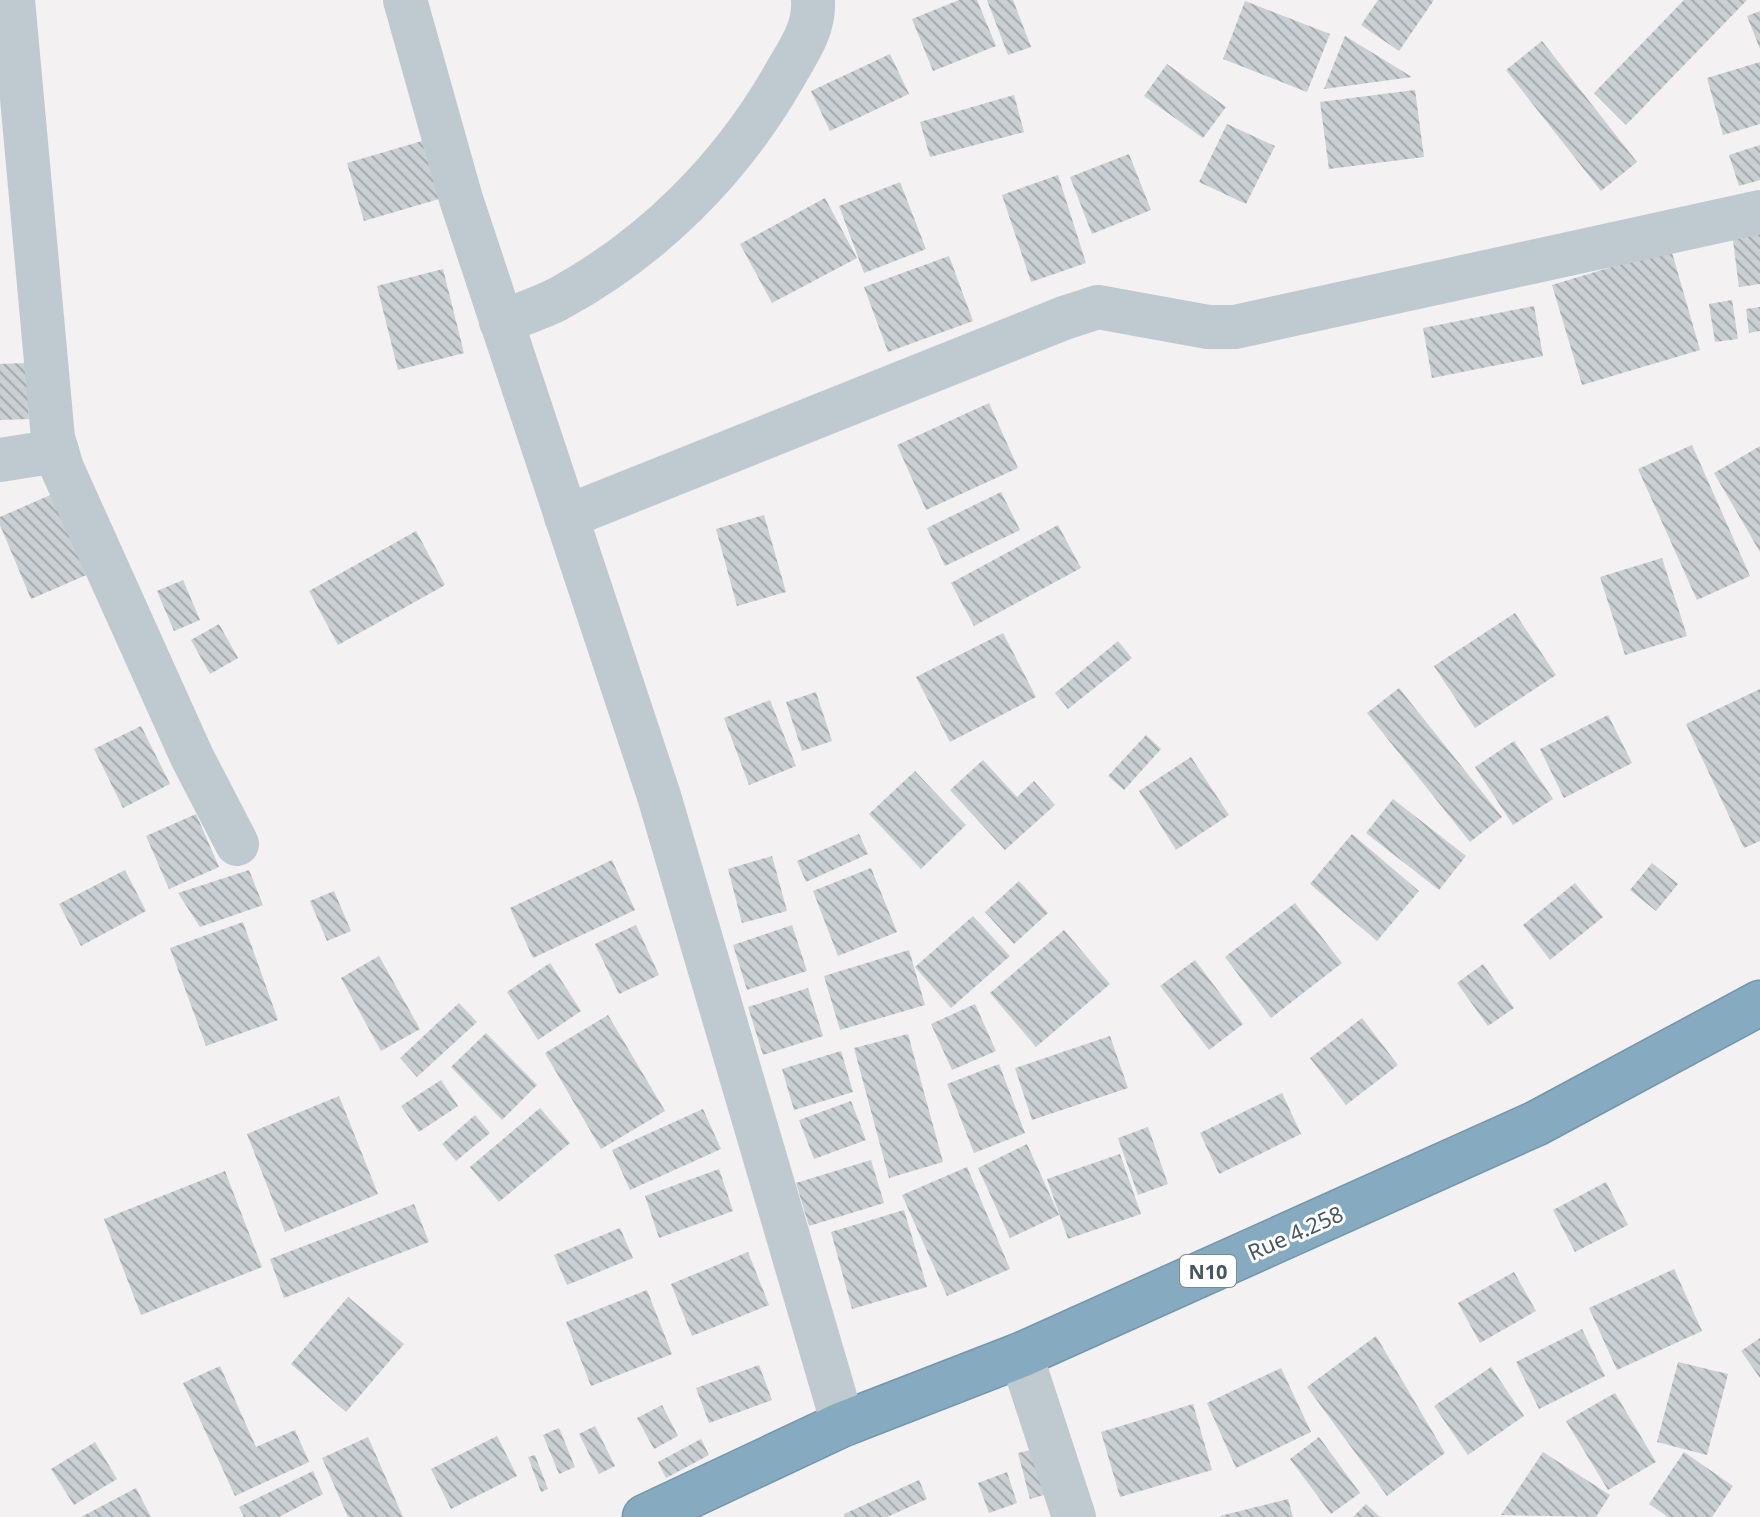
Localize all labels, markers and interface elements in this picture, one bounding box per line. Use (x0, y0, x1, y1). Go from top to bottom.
street label: Rue 4.258 (1242, 1198, 1348, 1266)
road number: N10 (1180, 1255, 1236, 1287)

